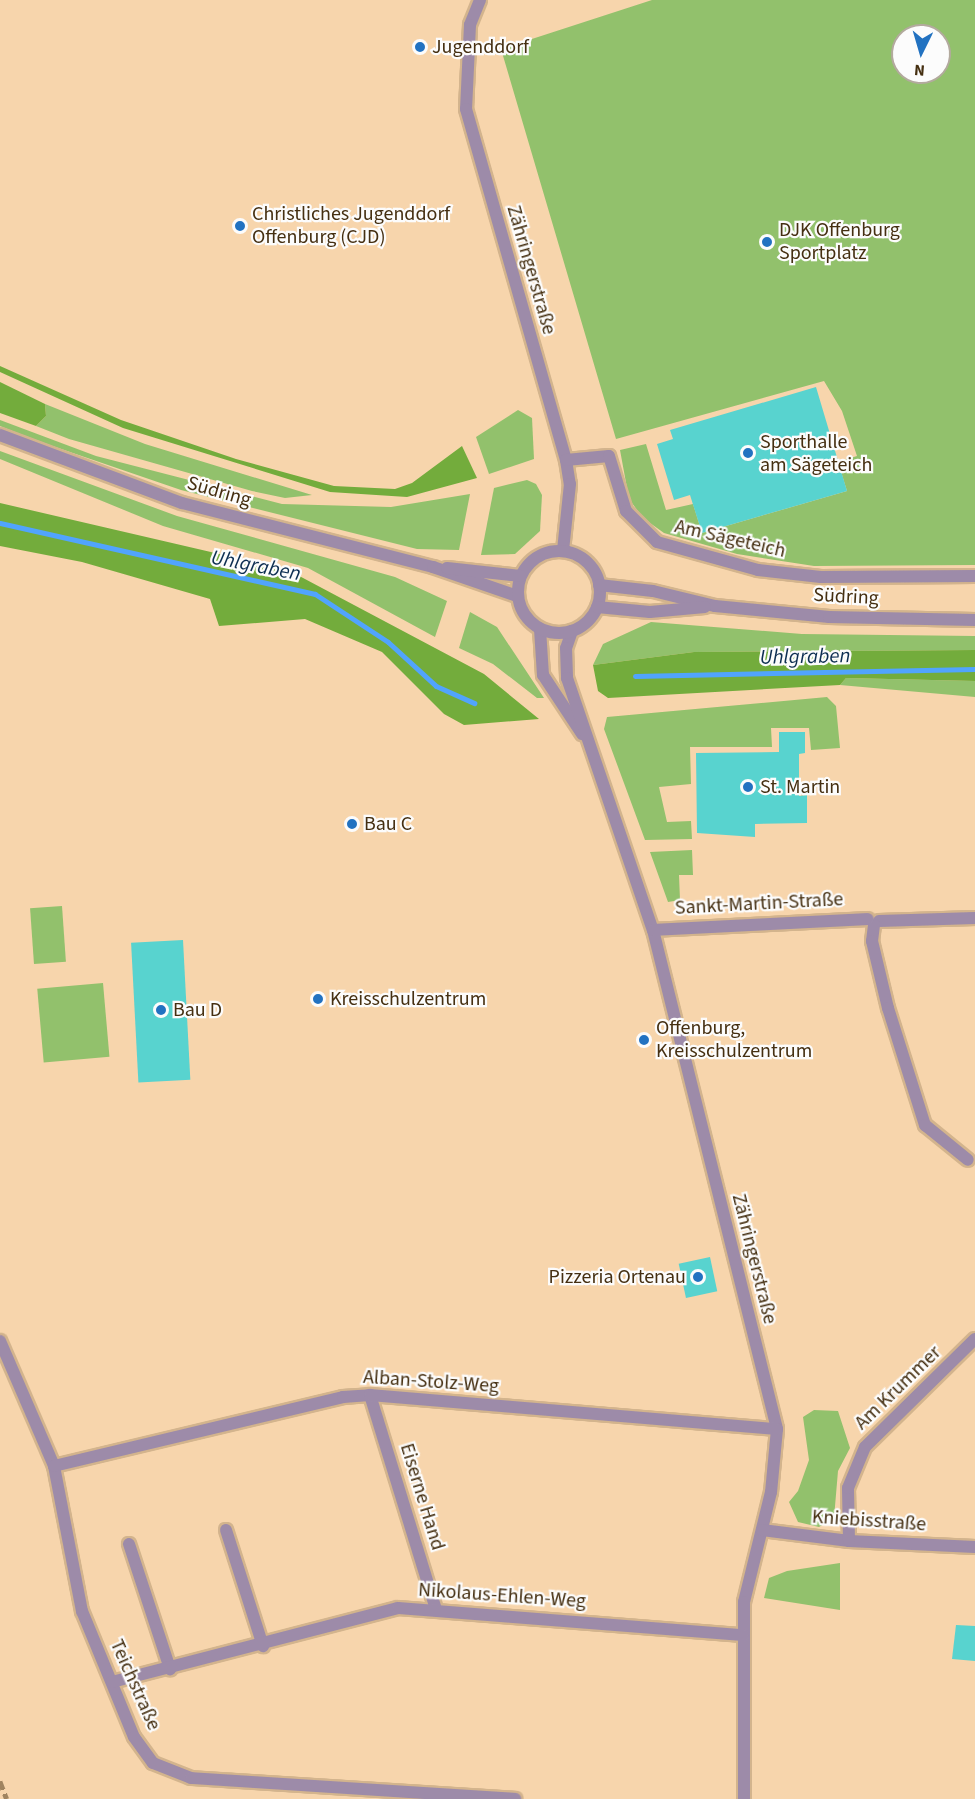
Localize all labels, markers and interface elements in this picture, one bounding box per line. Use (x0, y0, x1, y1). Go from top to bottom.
north arrow (891, 24, 951, 84)
place label: Jugenddorf (432, 35, 529, 59)
marker: Jugenddorf (413, 40, 427, 54)
text: N (913, 59, 926, 81)
place label: Christliches Jugenddorf Offenburg (CJD) (252, 202, 450, 249)
street label: Zähringerstraße (501, 203, 561, 337)
marker: Christliches Jugenddorf Offenburg (CJD) (233, 219, 247, 233)
place label: DJK Offenburg Sportplatz (779, 219, 900, 266)
marker: DJK Offenburg Sportplatz (760, 235, 774, 249)
place label: Sporthalle am Sägeteich (760, 430, 872, 477)
marker: Sporthalle am Sägeteich (741, 446, 755, 460)
street label: Südring (184, 471, 254, 513)
street label: Am Sägeteich (672, 515, 788, 563)
water label: Uhlgraben (209, 544, 303, 586)
street label: Südring (813, 583, 879, 611)
water label: Uhlgraben (759, 643, 851, 669)
place label: St. Martin (760, 775, 840, 799)
marker: St. Martin (741, 780, 755, 794)
place label: Bau C (364, 812, 412, 836)
marker: Bau C (345, 817, 359, 831)
street label: Sankt-Martin-Straße (674, 888, 844, 920)
place label: Kreisschulzentrum (330, 987, 486, 1011)
marker: Kreisschulzentrum (311, 992, 325, 1006)
place label: Bau D (173, 998, 222, 1022)
marker: Bau D (154, 1003, 168, 1017)
place label: Offenburg, Kreisschulzentrum (656, 1016, 812, 1063)
marker: Offenburg, Kreisschulzentrum (637, 1033, 651, 1047)
street label: Zähringerstraße (726, 1191, 782, 1327)
place label: Pizzeria Ortenau (549, 1265, 686, 1289)
marker: Pizzeria Ortenau (691, 1270, 705, 1284)
street label: Am Krummer (850, 1341, 946, 1435)
street label: Alban-Stolz-Weg (362, 1365, 500, 1399)
street label: Eiserne Hand (394, 1441, 450, 1553)
street label: Kniebisstraße (811, 1505, 927, 1537)
street label: Nikolaus-Ehlen-Weg (417, 1578, 587, 1614)
street label: Teichstraße (104, 1636, 166, 1734)

